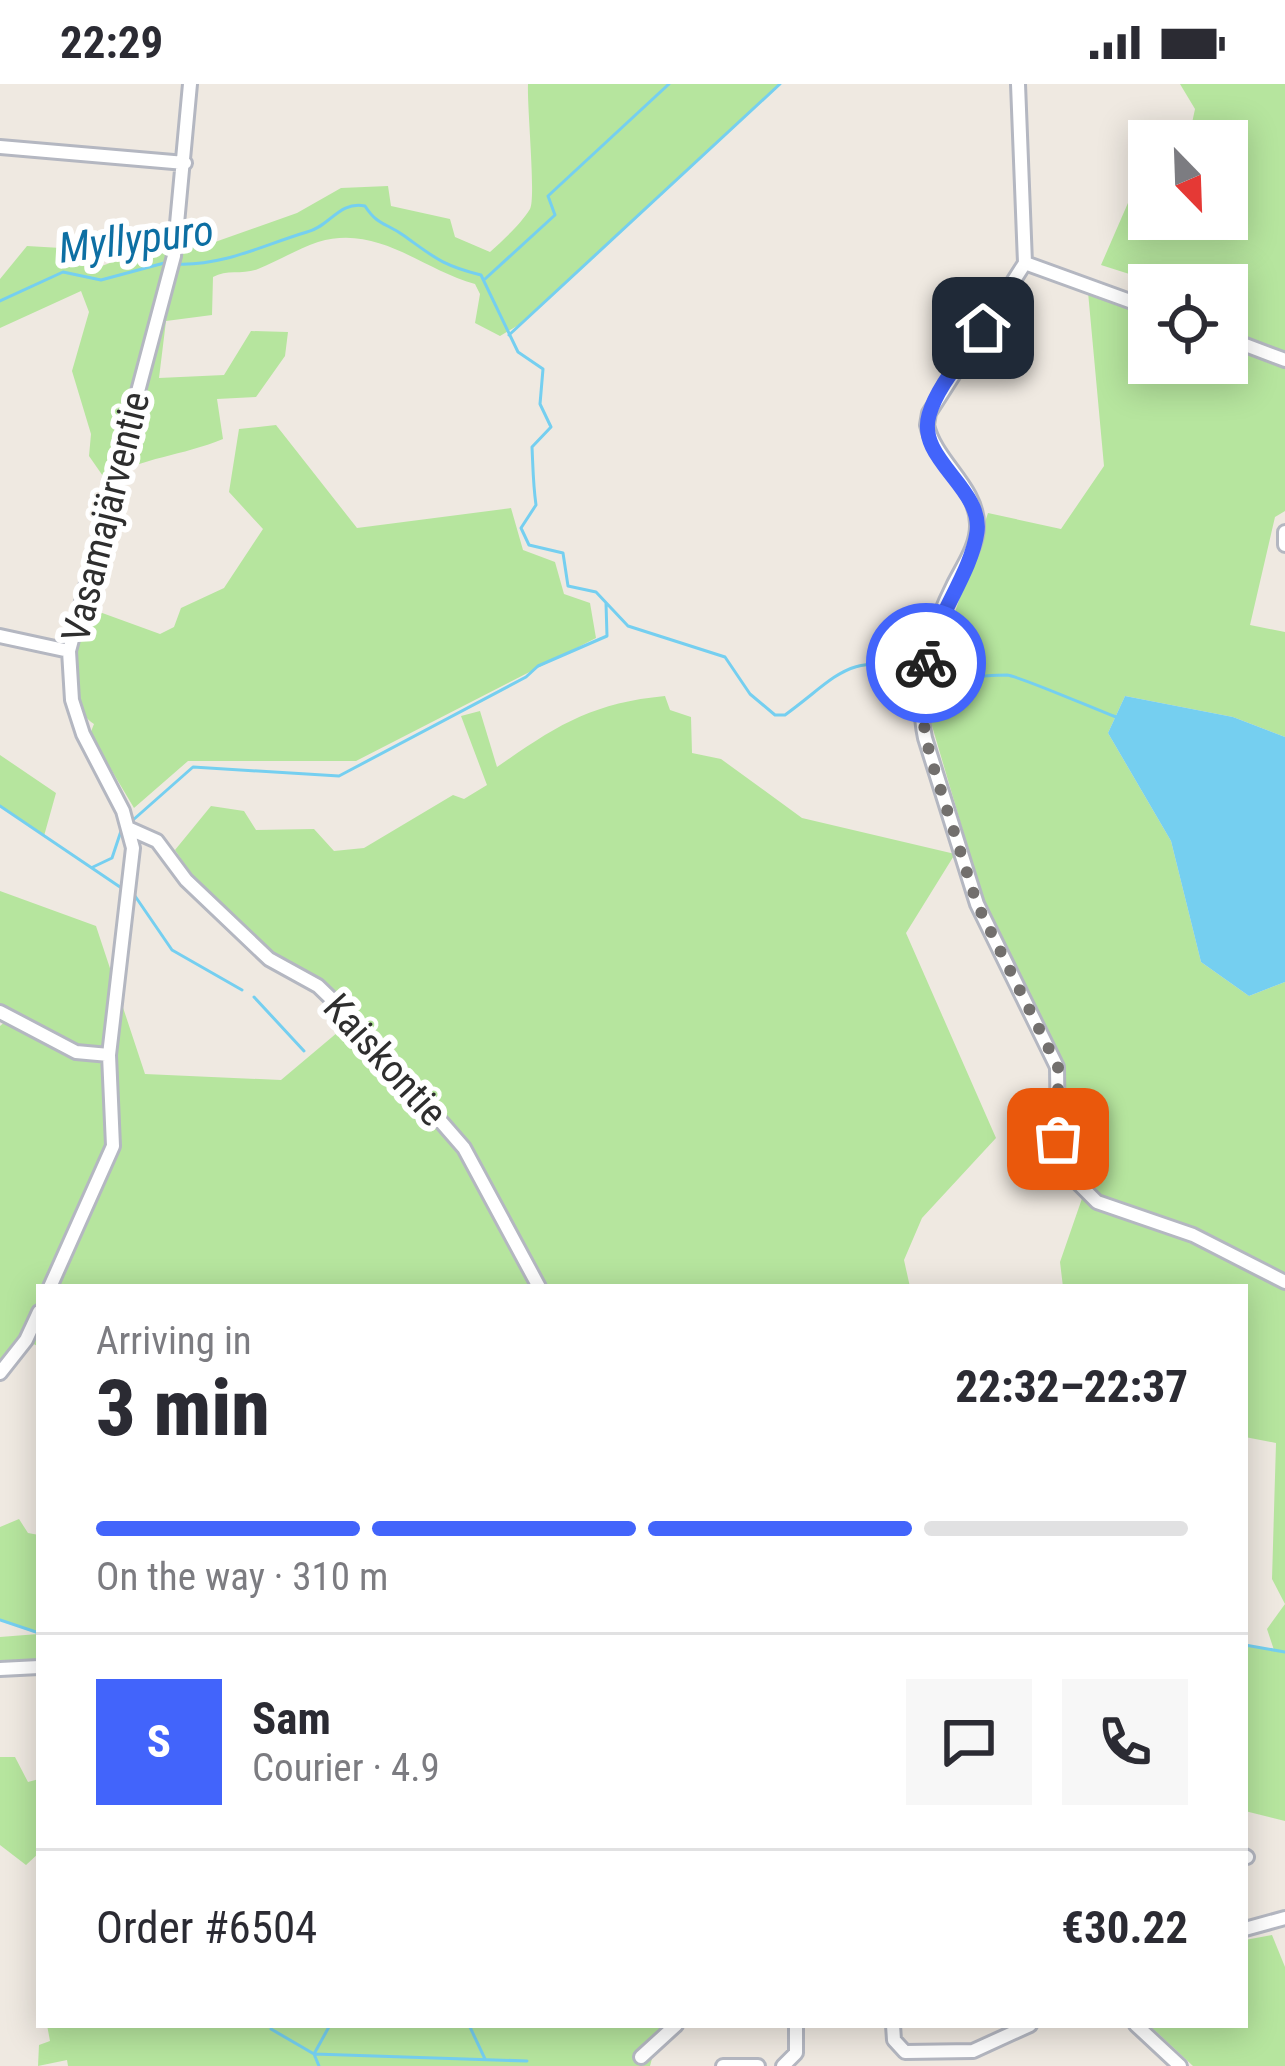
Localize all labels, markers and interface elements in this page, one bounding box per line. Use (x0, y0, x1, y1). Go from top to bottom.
text: 22:29 (60, 16, 163, 69)
north arrow (1128, 120, 1248, 240)
map controls (1128, 120, 1248, 384)
water label: Myllypuro (56, 205, 216, 273)
button: locate (1128, 264, 1248, 384)
pin (932, 277, 1034, 379)
icon: home (950, 295, 1016, 361)
street label: Vasamajärventie (53, 387, 159, 647)
courier (866, 603, 986, 723)
icon: bike (893, 630, 959, 696)
street label: Kaiskontie (314, 985, 456, 1135)
pin (1007, 1088, 1109, 1190)
icon: bag (1025, 1106, 1091, 1172)
text: Arriving in (96, 1318, 252, 1364)
text: 22:32–22:37 (955, 1360, 1188, 1413)
text: 3 min (96, 1363, 270, 1454)
text: On the way · 310 m (96, 1554, 388, 1600)
button: chat (906, 1679, 1032, 1805)
button: phone (1062, 1679, 1188, 1805)
text: Sam (252, 1692, 331, 1745)
text: S (147, 1715, 171, 1768)
text: Courier · 4.9 (252, 1745, 440, 1791)
text: Order #6504 (96, 1901, 317, 1954)
text: €30.22 (1061, 1901, 1188, 1954)

